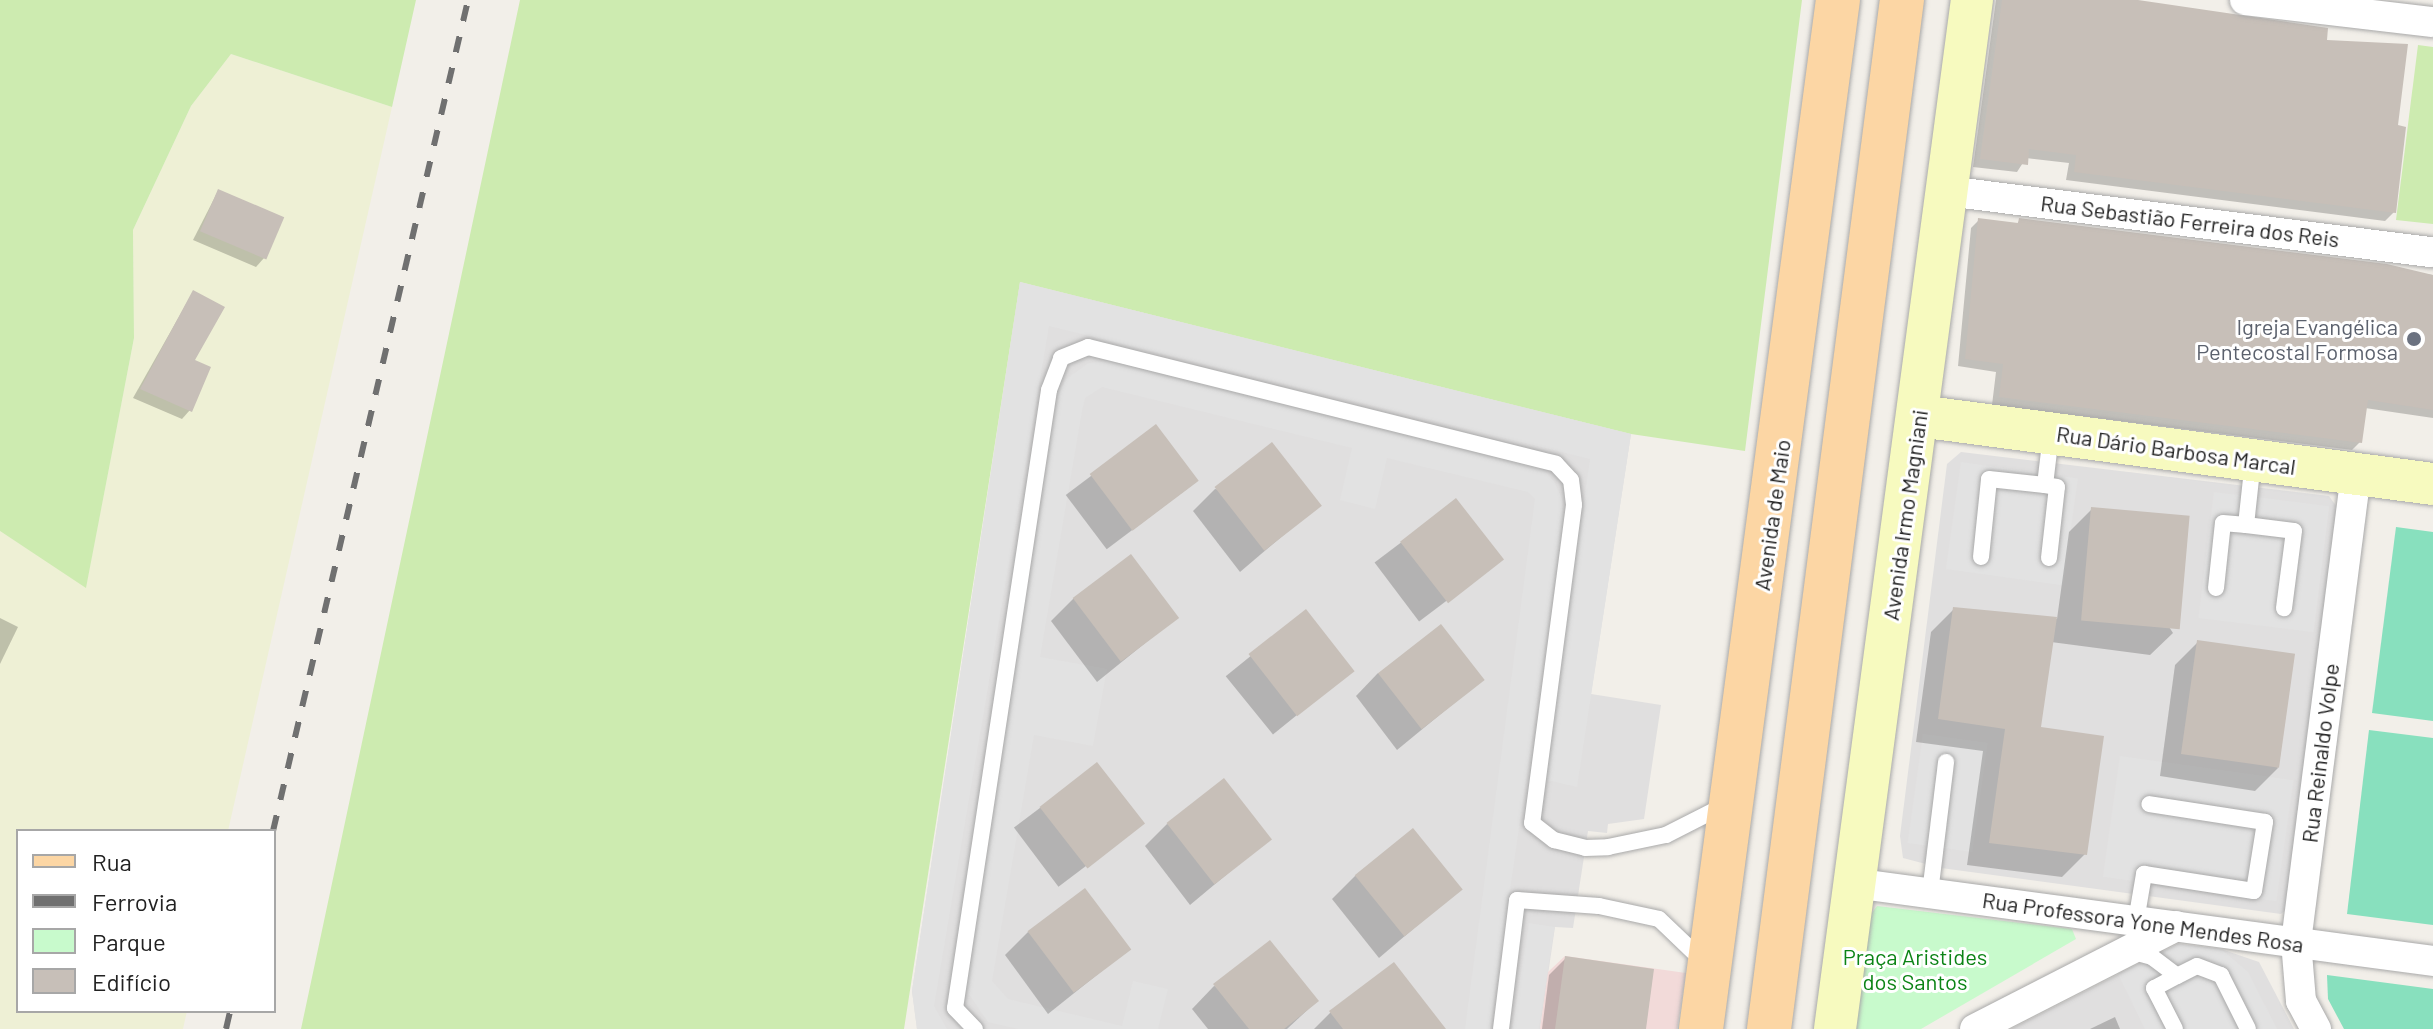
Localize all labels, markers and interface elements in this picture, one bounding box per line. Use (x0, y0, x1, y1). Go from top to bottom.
street label: Rua Sebastião Ferreira dos Reis (2039, 190, 2341, 252)
place label: Igreja Evangélica Pentecostal Formosa (2196, 313, 2398, 364)
marker: Igreja Evangélica Pentecostal Formosa (2405, 330, 2423, 348)
street label: Avenida Irmo Magniani (1877, 408, 1933, 622)
street label: Rua Dário Barbosa Marcal (2055, 420, 2297, 480)
street label: Avenida de Maio (1748, 438, 1796, 592)
street label: Rua Reinaldo Volpe (2296, 662, 2344, 844)
legend (16, 829, 276, 1013)
text: Rua (92, 847, 132, 876)
street label: Rua Professora Yone Mendes Rosa (1981, 886, 2305, 958)
text: Ferrovia (92, 887, 177, 916)
text: Parque (92, 927, 166, 956)
park label: Praça Aristides dos Santos (1843, 943, 1987, 994)
text: Edifício (92, 967, 171, 996)

